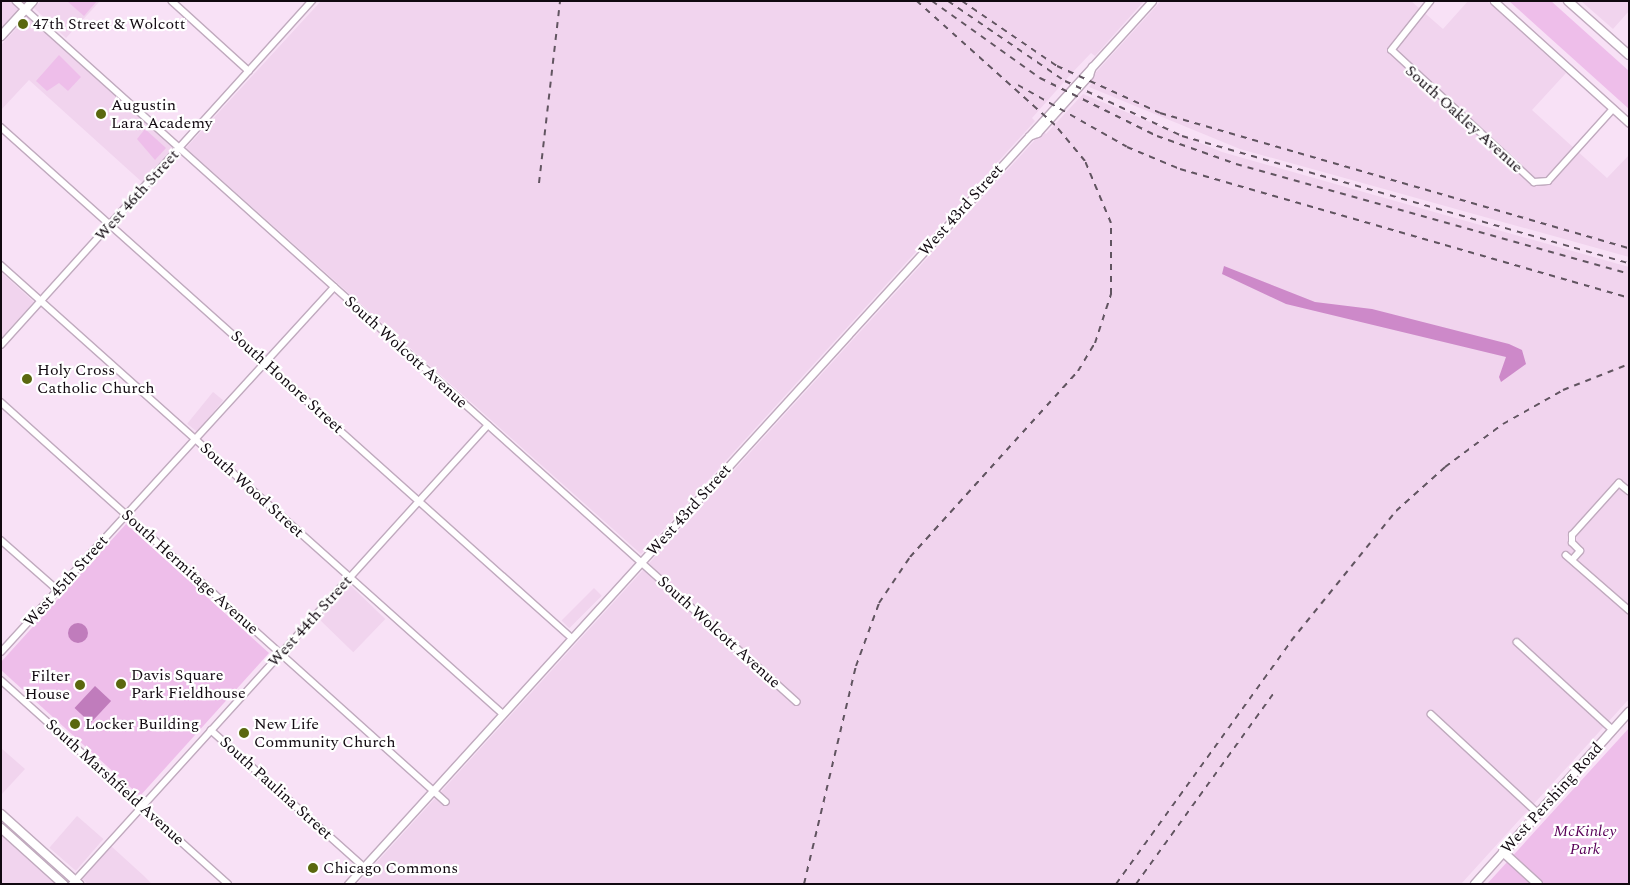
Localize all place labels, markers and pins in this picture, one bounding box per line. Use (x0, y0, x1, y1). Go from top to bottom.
place label: 47th Street & Wolcott (33, 14, 185, 34)
marker: 47th Street & Wolcott (17, 18, 29, 30)
place label: Augustin Lara Academy (111, 95, 212, 133)
marker: Augustin Lara Academy (95, 108, 107, 120)
place label: Holy Cross Catholic Church (37, 360, 155, 398)
marker: Holy Cross Catholic Church (21, 373, 33, 385)
place label: Davis Square Park Fieldhouse (131, 665, 246, 703)
place label: Filter House (25, 666, 70, 704)
marker: Davis Square Park Fieldhouse (115, 678, 127, 690)
marker: Filter House (74, 679, 86, 691)
place label: Locker Building (85, 714, 199, 734)
place label: New Life Community Church (254, 714, 396, 752)
marker: Locker Building (69, 718, 81, 730)
marker: New Life Community Church (238, 727, 250, 739)
place label: Chicago Commons (323, 858, 458, 878)
marker: Chicago Commons (307, 862, 319, 874)

